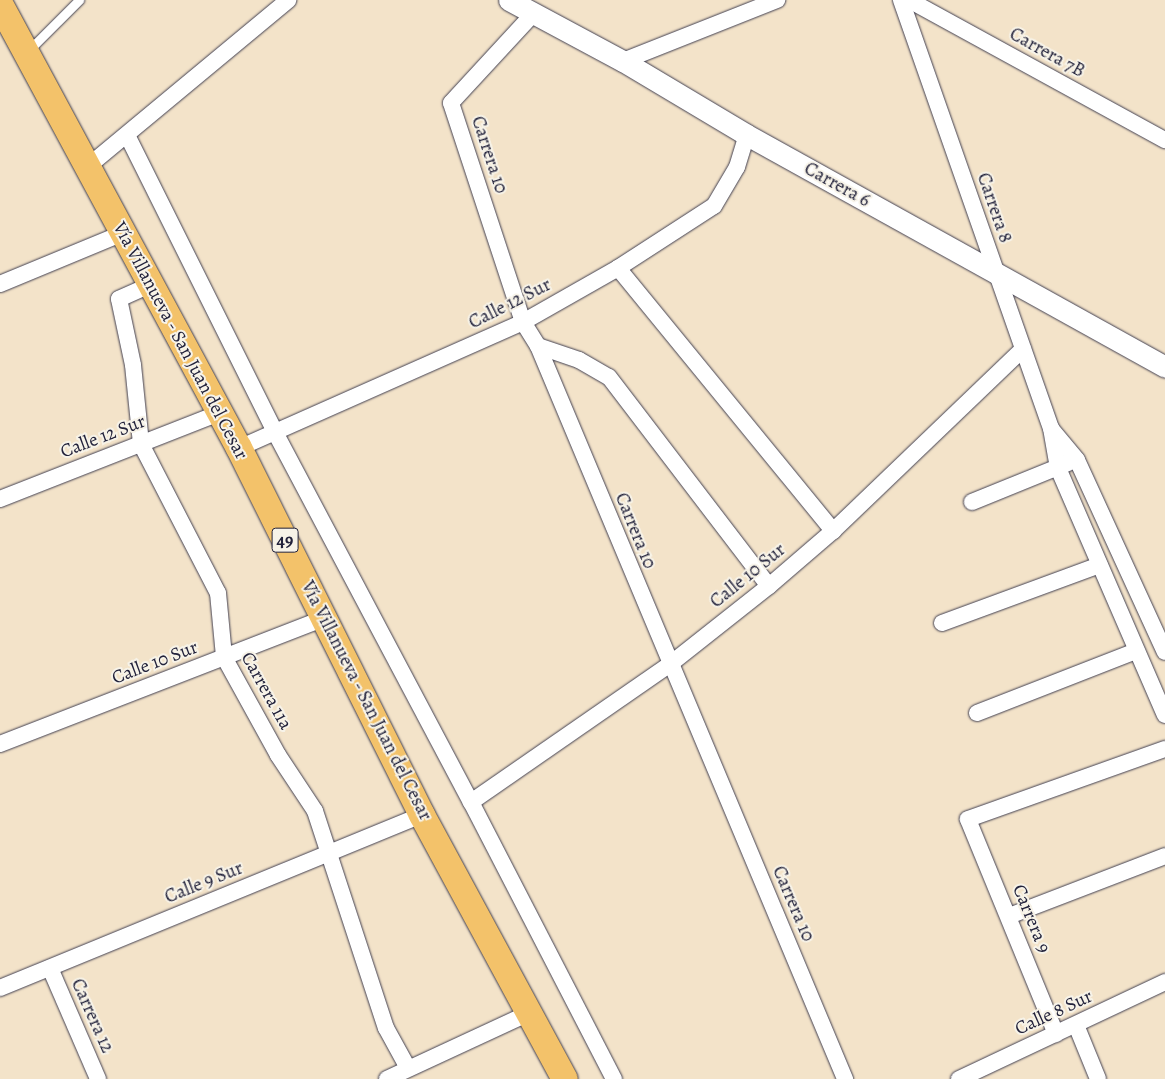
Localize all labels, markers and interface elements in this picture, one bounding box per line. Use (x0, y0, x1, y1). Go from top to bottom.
street label: Carrera 7B (1005, 23, 1089, 83)
street label: Carrera 10 (466, 113, 512, 197)
street label: Carrera 6 (800, 158, 874, 212)
street label: Carrera 8 (971, 170, 1017, 246)
street label: Vía Villanueva - San Juan del Cesar (107, 218, 253, 464)
street label: Calle 12 Sur (465, 274, 555, 334)
street label: Calle 12 Sur (57, 410, 149, 464)
street label: Carrera 10 (609, 490, 661, 572)
road number: 49 (271, 524, 299, 556)
street label: Calle 10 Sur (706, 539, 790, 613)
street label: Vía Villanueva - San Juan del Cesar (295, 577, 437, 825)
street label: Calle 10 Sur (109, 636, 201, 690)
street label: Carrera 11a (235, 648, 297, 734)
street label: Calle 9 Sur (162, 857, 246, 909)
street label: Carrera 10 (767, 863, 819, 945)
street label: Carrera 9 (1007, 881, 1055, 957)
street label: Carrera 12 (66, 975, 118, 1057)
street label: Calle 8 Sur (1012, 985, 1096, 1041)

